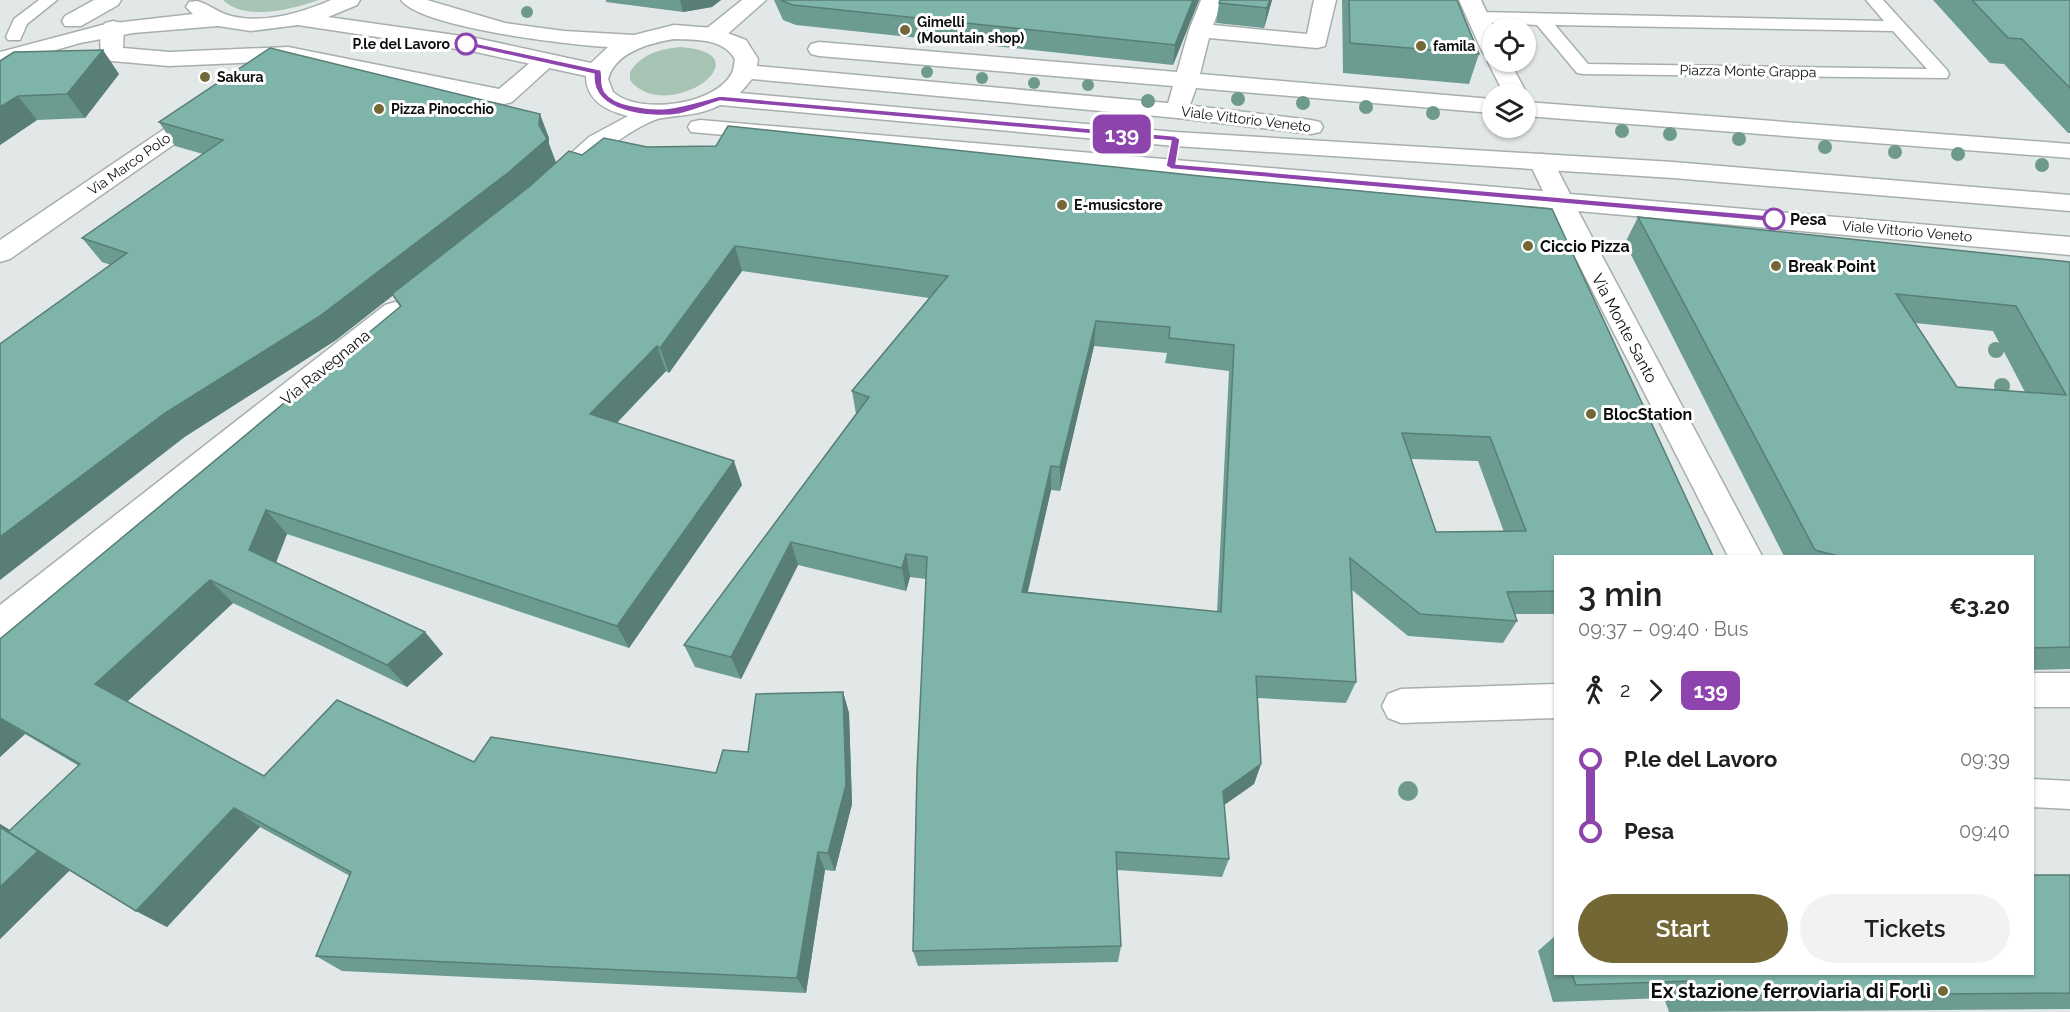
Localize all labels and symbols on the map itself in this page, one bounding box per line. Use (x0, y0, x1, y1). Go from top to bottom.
place label: Gimelli (Mountain shop) (917, 14, 1024, 46)
marker: Gimelli (Mountain shop) (898, 23, 912, 37)
marker: P.le del Lavoro (455, 33, 477, 55)
place label: P.le del Lavoro (353, 36, 451, 52)
place label: famila (1433, 38, 1475, 54)
marker: famila (1414, 39, 1428, 53)
street label: Piazza Monte Grappa (1679, 62, 1817, 80)
place label: Sakura (217, 69, 263, 85)
marker: Sakura (198, 70, 212, 84)
place label: Pizza Pinocchio (391, 101, 494, 117)
marker: Pizza Pinocchio (372, 102, 386, 116)
street label: Viale Vittorio Veneto (1180, 103, 1312, 135)
line badge: 139 (1088, 114, 1156, 154)
street label: Via Marco Polo (85, 130, 173, 198)
place label: E-musicstore (1074, 197, 1163, 213)
marker: E-musicstore (1055, 198, 1069, 212)
marker: Pesa (1763, 208, 1785, 230)
place label: Pesa (1790, 210, 1826, 229)
street label: Viale Vittorio Veneto (1841, 217, 1973, 245)
place label: Ciccio Pizza (1540, 237, 1630, 256)
marker: Ciccio Pizza (1521, 239, 1535, 253)
place label: Break Point (1788, 257, 1876, 276)
marker: Break Point (1769, 259, 1783, 273)
street label: Via Monte Santo (1588, 270, 1661, 386)
street label: Via Ravegnana (277, 326, 374, 409)
place label: BlocStation (1603, 405, 1692, 424)
marker: BlocStation (1584, 407, 1598, 421)
place label: Ex stazione ferroviaria di Forlì (1651, 979, 1931, 1003)
marker: Ex stazione ferroviaria di Forlì (1936, 984, 1950, 998)

